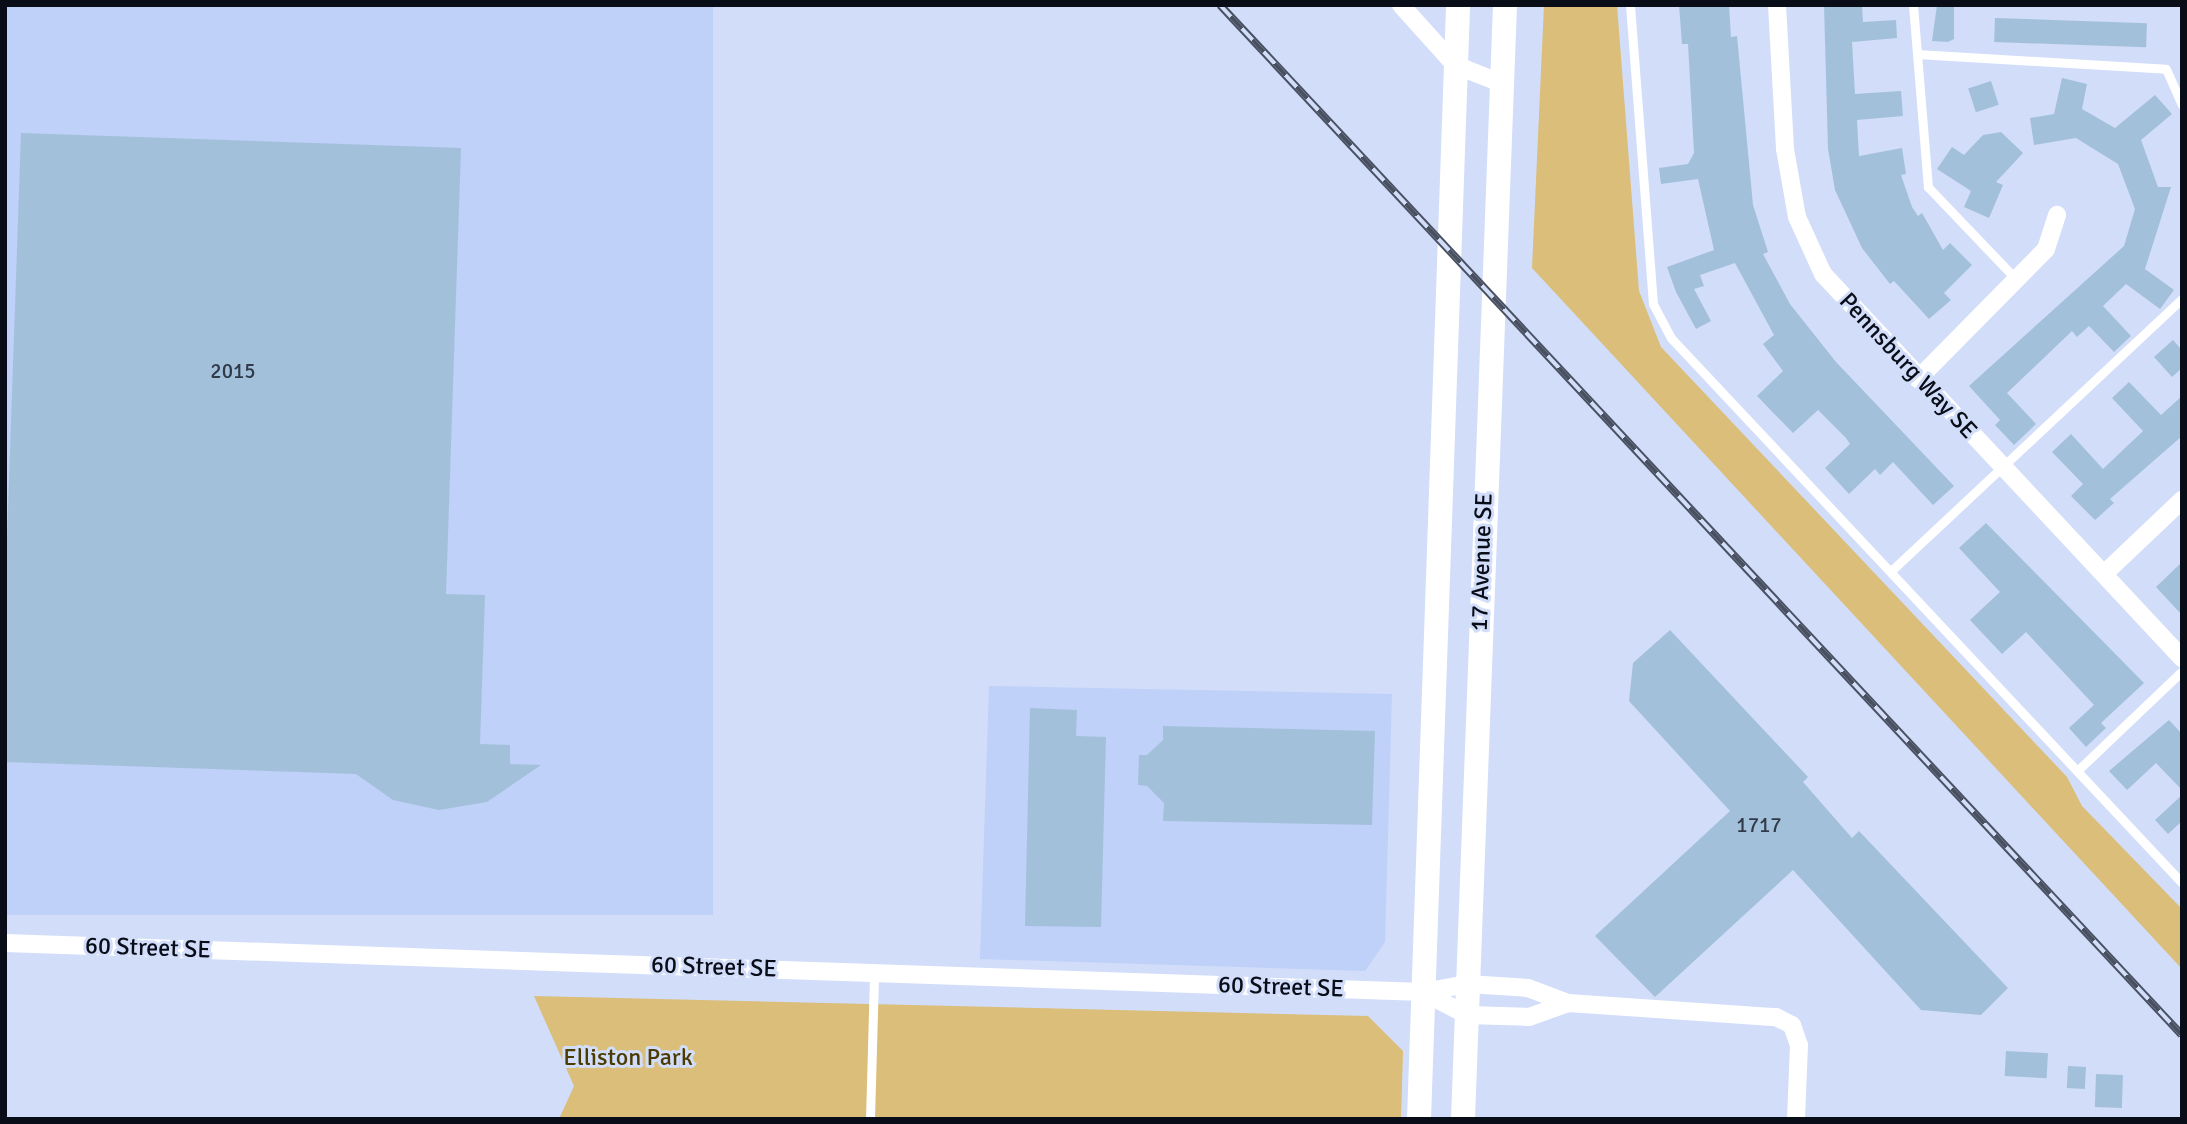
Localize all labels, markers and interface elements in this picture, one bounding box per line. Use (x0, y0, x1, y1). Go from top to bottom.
street label: Pennsburg Way SE (1833, 287, 1983, 445)
house number: 2015 (210, 358, 256, 384)
street label: 17 Avenue SE (1465, 492, 1499, 632)
house number: 1717 (1736, 812, 1782, 838)
street label: 60 Street SE (85, 931, 211, 965)
street label: 60 Street SE (651, 950, 777, 984)
street label: 60 Street SE (1218, 970, 1344, 1004)
park label: Elliston Park (563, 1044, 693, 1072)

